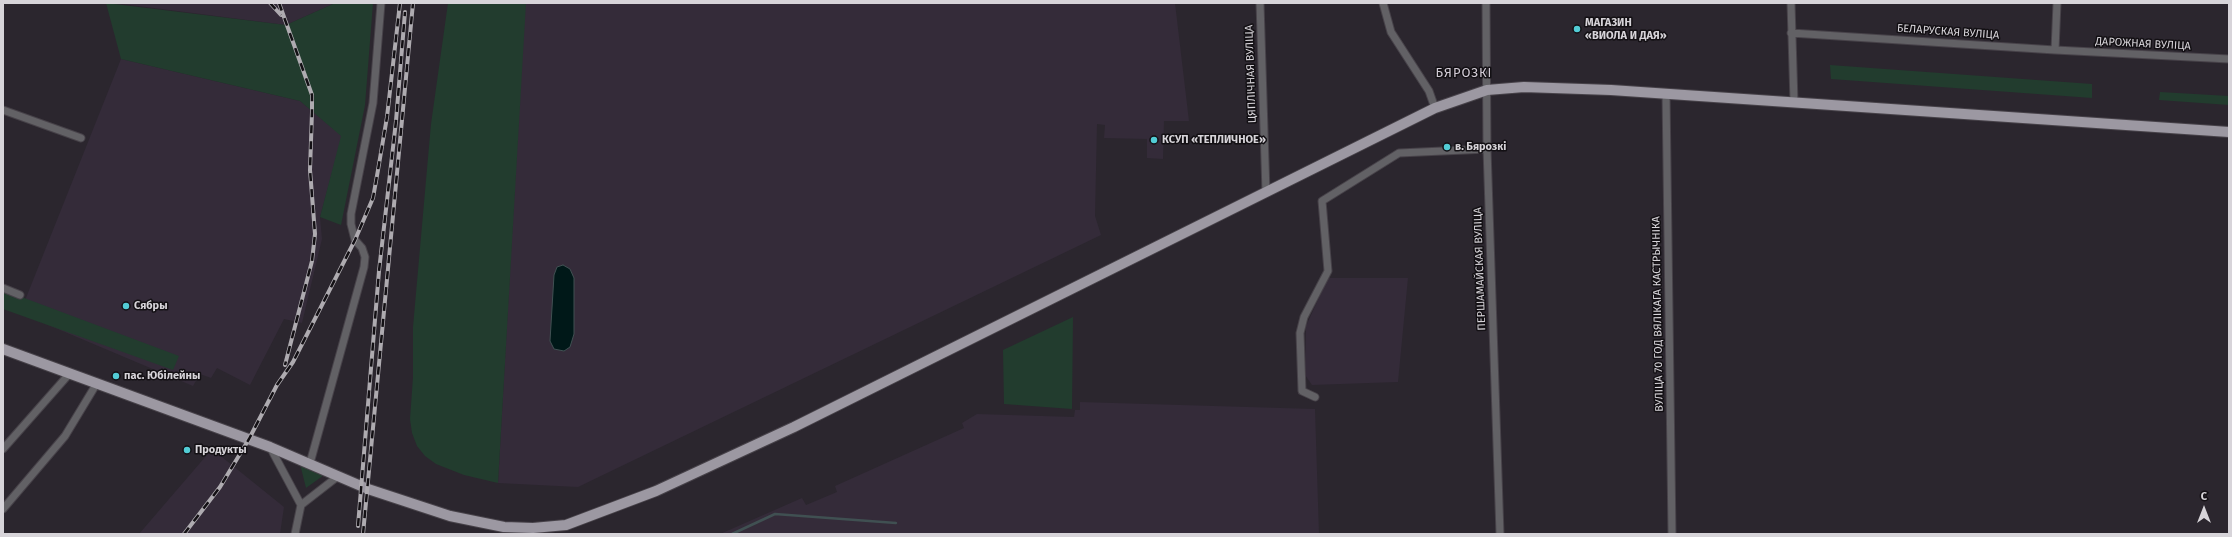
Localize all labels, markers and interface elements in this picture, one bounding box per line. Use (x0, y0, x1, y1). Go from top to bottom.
place label: МАГАЗИН «ВИОЛА И ДАЯ» (1585, 16, 1667, 42)
street label: БЕЛАРУСКАЯ ВУЛІЦА (1896, 22, 2000, 42)
marker: МАГАЗИН «ВИОЛА И ДАЯ» (1572, 24, 1582, 34)
street label: ЦЯПЛІЧНАЯ ВУЛІЦА (1243, 25, 1259, 123)
street label: ДАРОЖНАЯ ВУЛІЦА (2095, 35, 2191, 53)
district label: БЯРОЗКІ (1436, 65, 1492, 81)
place label: КСУП «ТЕПЛИЧНОЕ» (1162, 133, 1266, 147)
marker: КСУП «ТЕПЛИЧНОЕ» (1149, 135, 1159, 145)
place label: в. Бярозкі (1455, 140, 1506, 154)
marker: в. Бярозкі (1442, 142, 1452, 152)
street label: ПЕРШАМАЙСКАЯ ВУЛІЦА (1471, 207, 1489, 331)
street label: ВУЛІЦА 70 ГОД ВЯЛІКАГА КАСТРЫЧНІКА (1650, 216, 1666, 412)
place label: Сябры (134, 299, 168, 313)
marker: Сябры (121, 301, 131, 311)
place label: пас. Юбілейны (124, 369, 200, 383)
marker: пас. Юбілейны (111, 371, 121, 381)
place label: Продукты (195, 443, 247, 457)
marker: Продукты (182, 445, 192, 455)
north arrow (2184, 489, 2224, 529)
text: С (2201, 490, 2207, 503)

